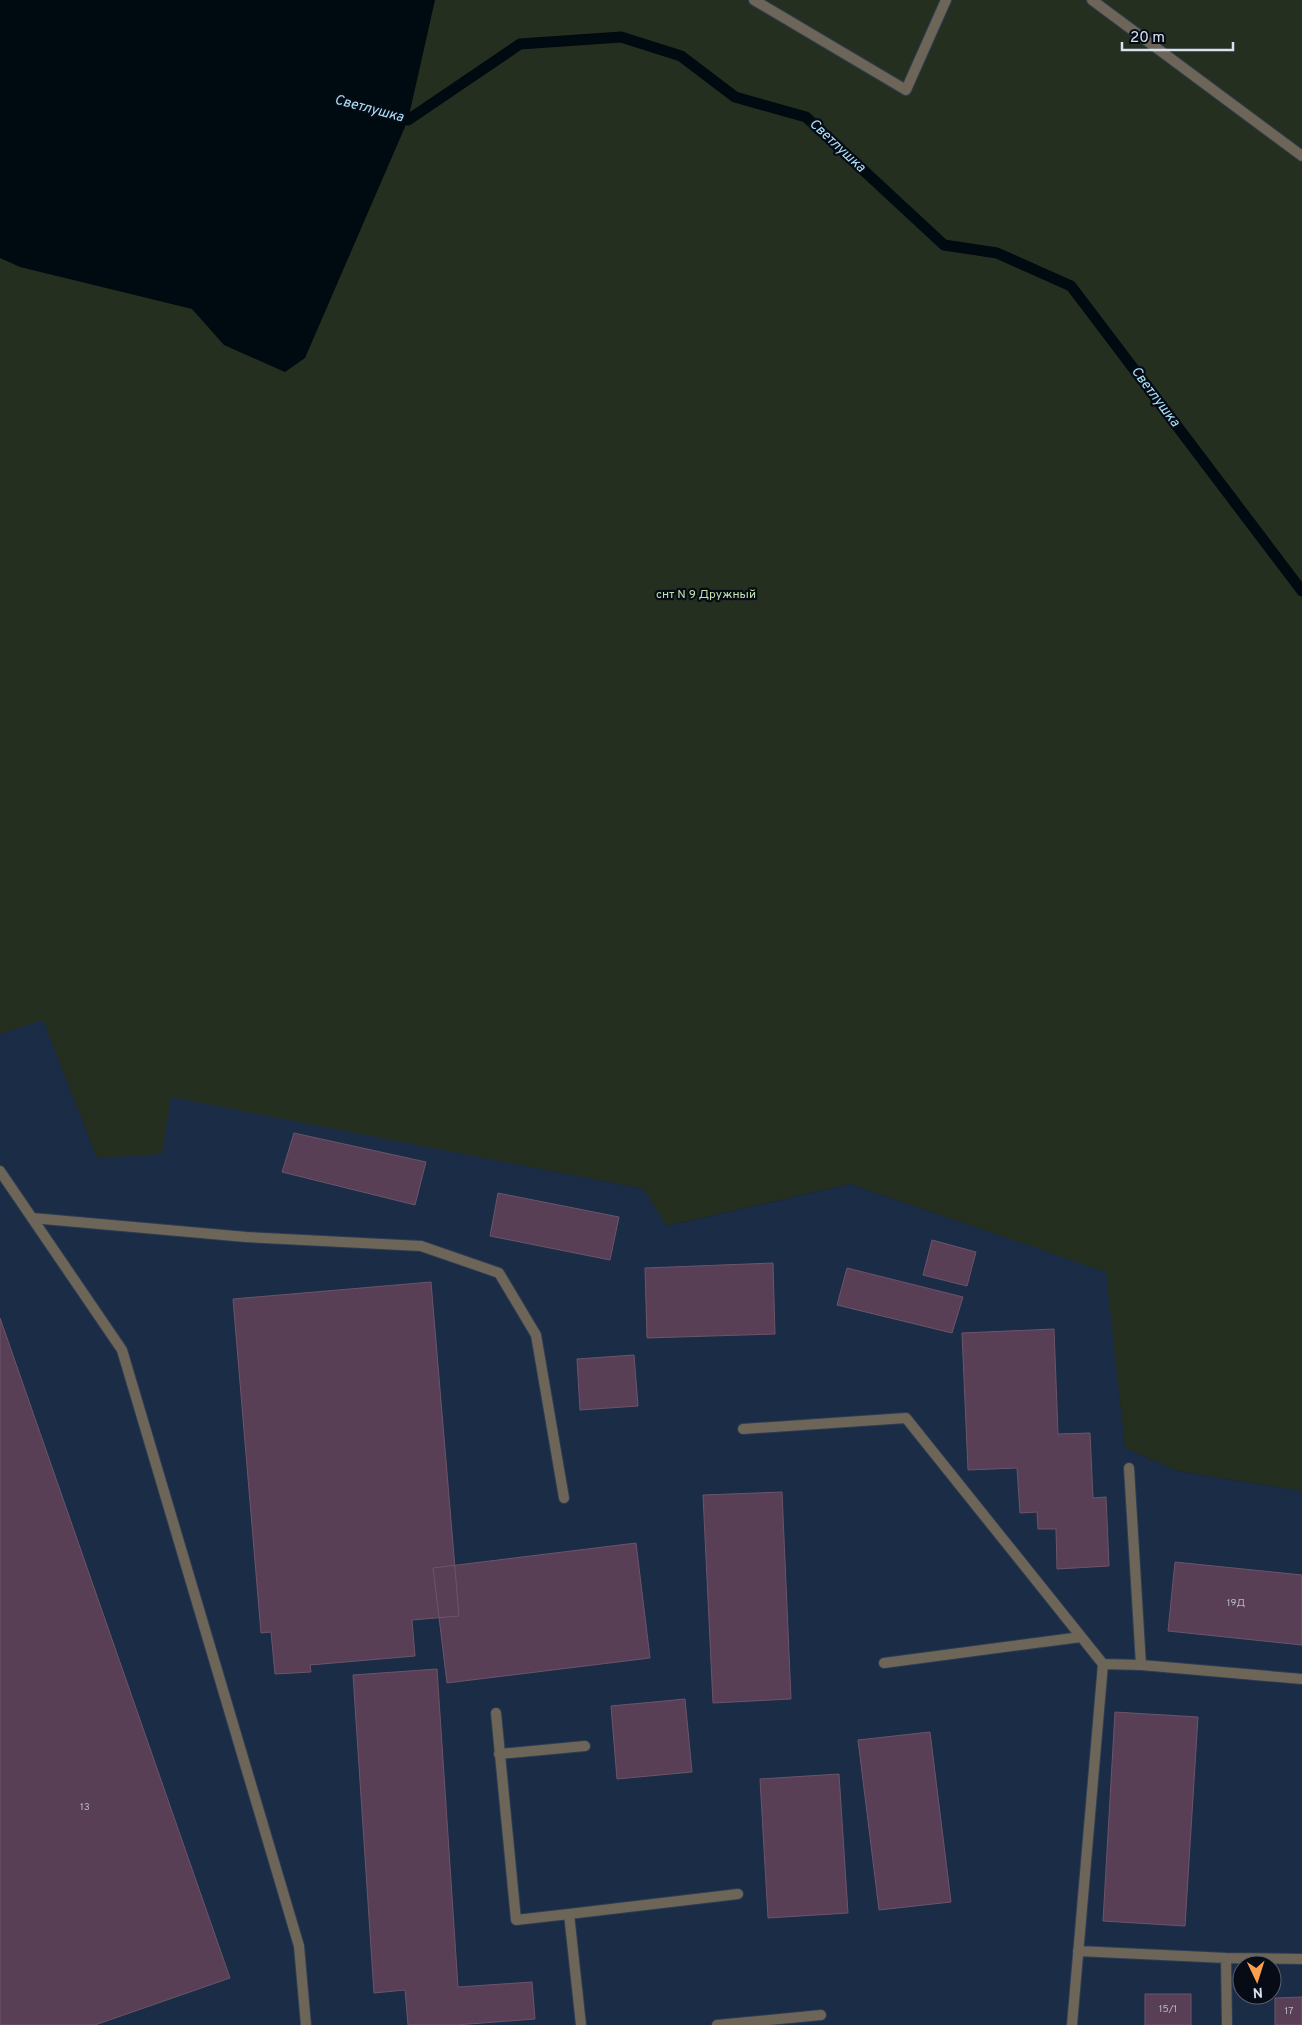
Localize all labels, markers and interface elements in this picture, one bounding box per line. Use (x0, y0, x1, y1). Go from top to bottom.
scale bar (1122, 20, 1233, 52)
text: 20 m (1130, 29, 1165, 48)
water label: Светлушка (333, 92, 406, 127)
water label: Светлушка (805, 116, 869, 177)
water label: Светлушка (1127, 364, 1184, 431)
park label: снт N 9 Дружный (656, 587, 756, 603)
house number: 19Д (1227, 1597, 1246, 1610)
house number: 13 (80, 1801, 90, 1814)
north arrow (1232, 1955, 1282, 2005)
text: N (1252, 1983, 1263, 2000)
house number: 15/1 (1159, 2003, 1177, 2016)
house number: 17 (1285, 2005, 1293, 2018)

